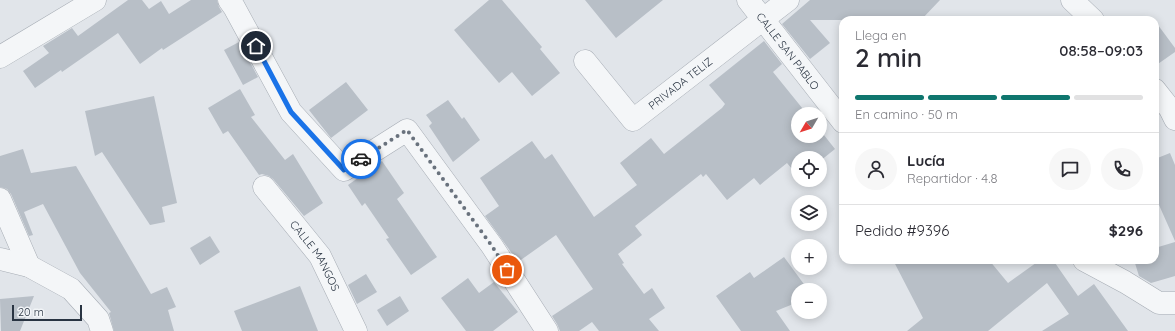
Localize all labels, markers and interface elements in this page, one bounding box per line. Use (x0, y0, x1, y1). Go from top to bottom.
street label: CALLE SAN PABLO (753, 10, 822, 93)
text: Llega en (855, 27, 906, 43)
pin (239, 29, 273, 63)
icon: home (245, 35, 267, 57)
text: 2 min (855, 41, 922, 74)
text: 08:58–09:03 (1059, 41, 1143, 60)
street label: PRIVADA TELIZ (646, 54, 715, 113)
text: En camino · 50 m (855, 106, 958, 122)
north arrow (791, 107, 827, 143)
map controls (791, 107, 827, 319)
courier (341, 139, 381, 179)
icon: car (350, 148, 372, 170)
button: person (855, 148, 897, 190)
button: chat (1049, 148, 1091, 190)
button: phone (1101, 148, 1143, 190)
button: locate (791, 151, 827, 187)
text: Lucía (907, 151, 945, 170)
text: Repartidor · 4.8 (907, 170, 998, 186)
button: layers (791, 195, 827, 231)
street label: CALLE MANGOS (287, 218, 343, 293)
text: Pedido #9396 (855, 221, 949, 240)
text: $296 (1109, 221, 1143, 240)
button: + (791, 239, 827, 275)
pin (490, 253, 524, 287)
icon: bag (496, 259, 518, 281)
button: − (791, 283, 827, 319)
scale bar (12, 303, 82, 322)
text: 20 m (18, 305, 44, 319)

